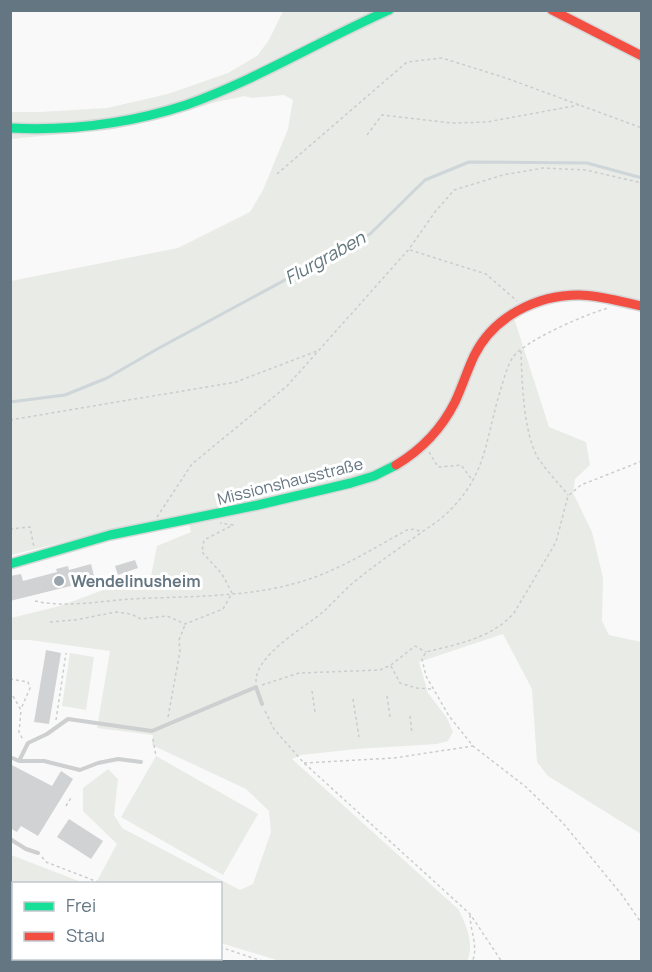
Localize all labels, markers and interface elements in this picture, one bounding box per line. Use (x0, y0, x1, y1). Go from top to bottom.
water label: Flurgraben (280, 225, 370, 289)
street label: Missionshausstraße (215, 452, 365, 510)
place label: Wendelinusheim (71, 570, 201, 592)
marker: Wendelinusheim (52, 574, 66, 588)
legend (12, 882, 222, 960)
text: Frei (66, 893, 96, 917)
text: Stau (66, 923, 105, 947)

